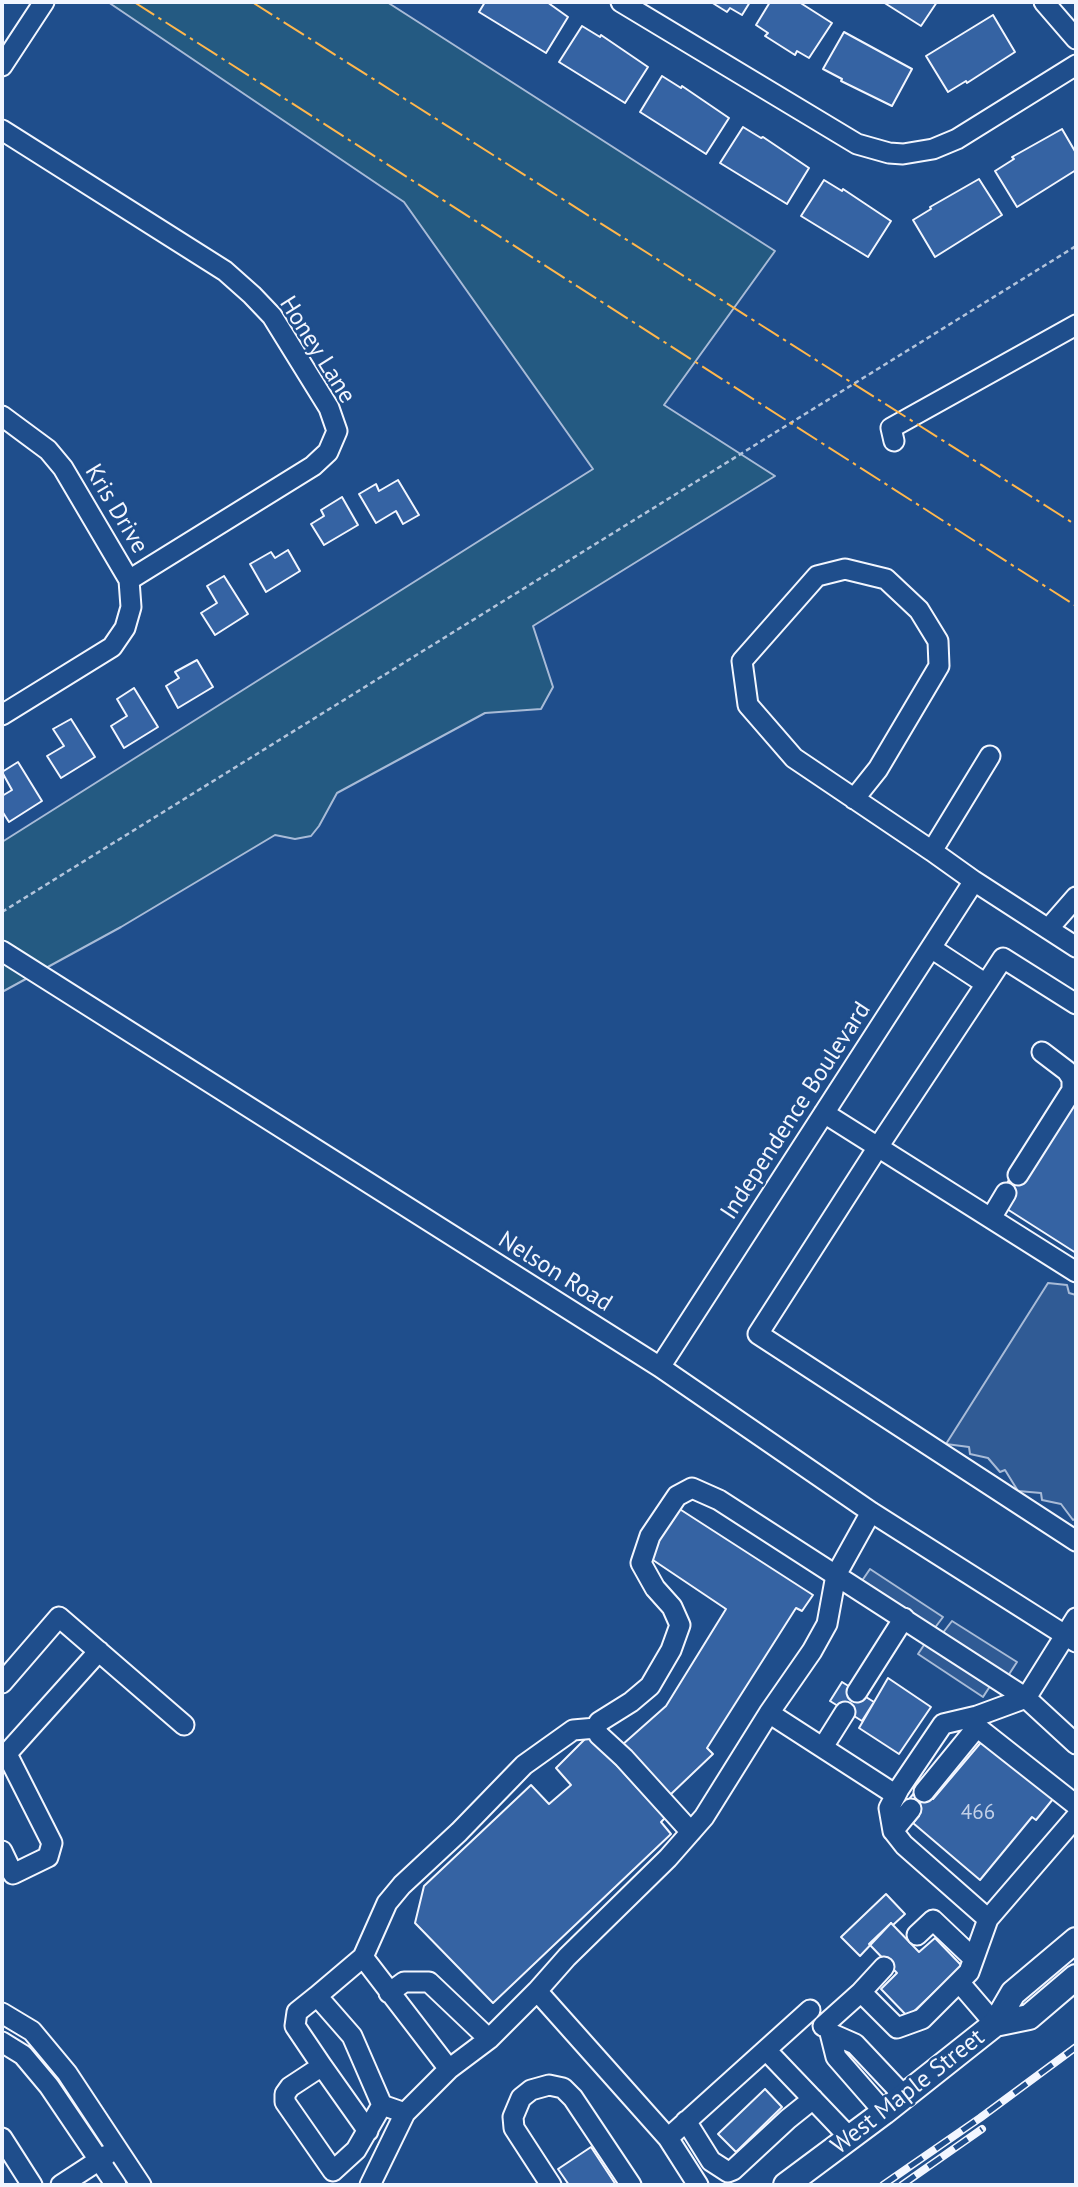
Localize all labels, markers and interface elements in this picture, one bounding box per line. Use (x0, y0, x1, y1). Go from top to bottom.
street label: Honey Lane (273, 291, 361, 409)
street label: Kris Drive (78, 459, 154, 559)
street label: Independence Boulevard (715, 997, 877, 1225)
street label: Nelson Road (493, 1226, 617, 1318)
house number: 466 (961, 1800, 995, 1826)
street label: West Maple Street (826, 2023, 990, 2161)

